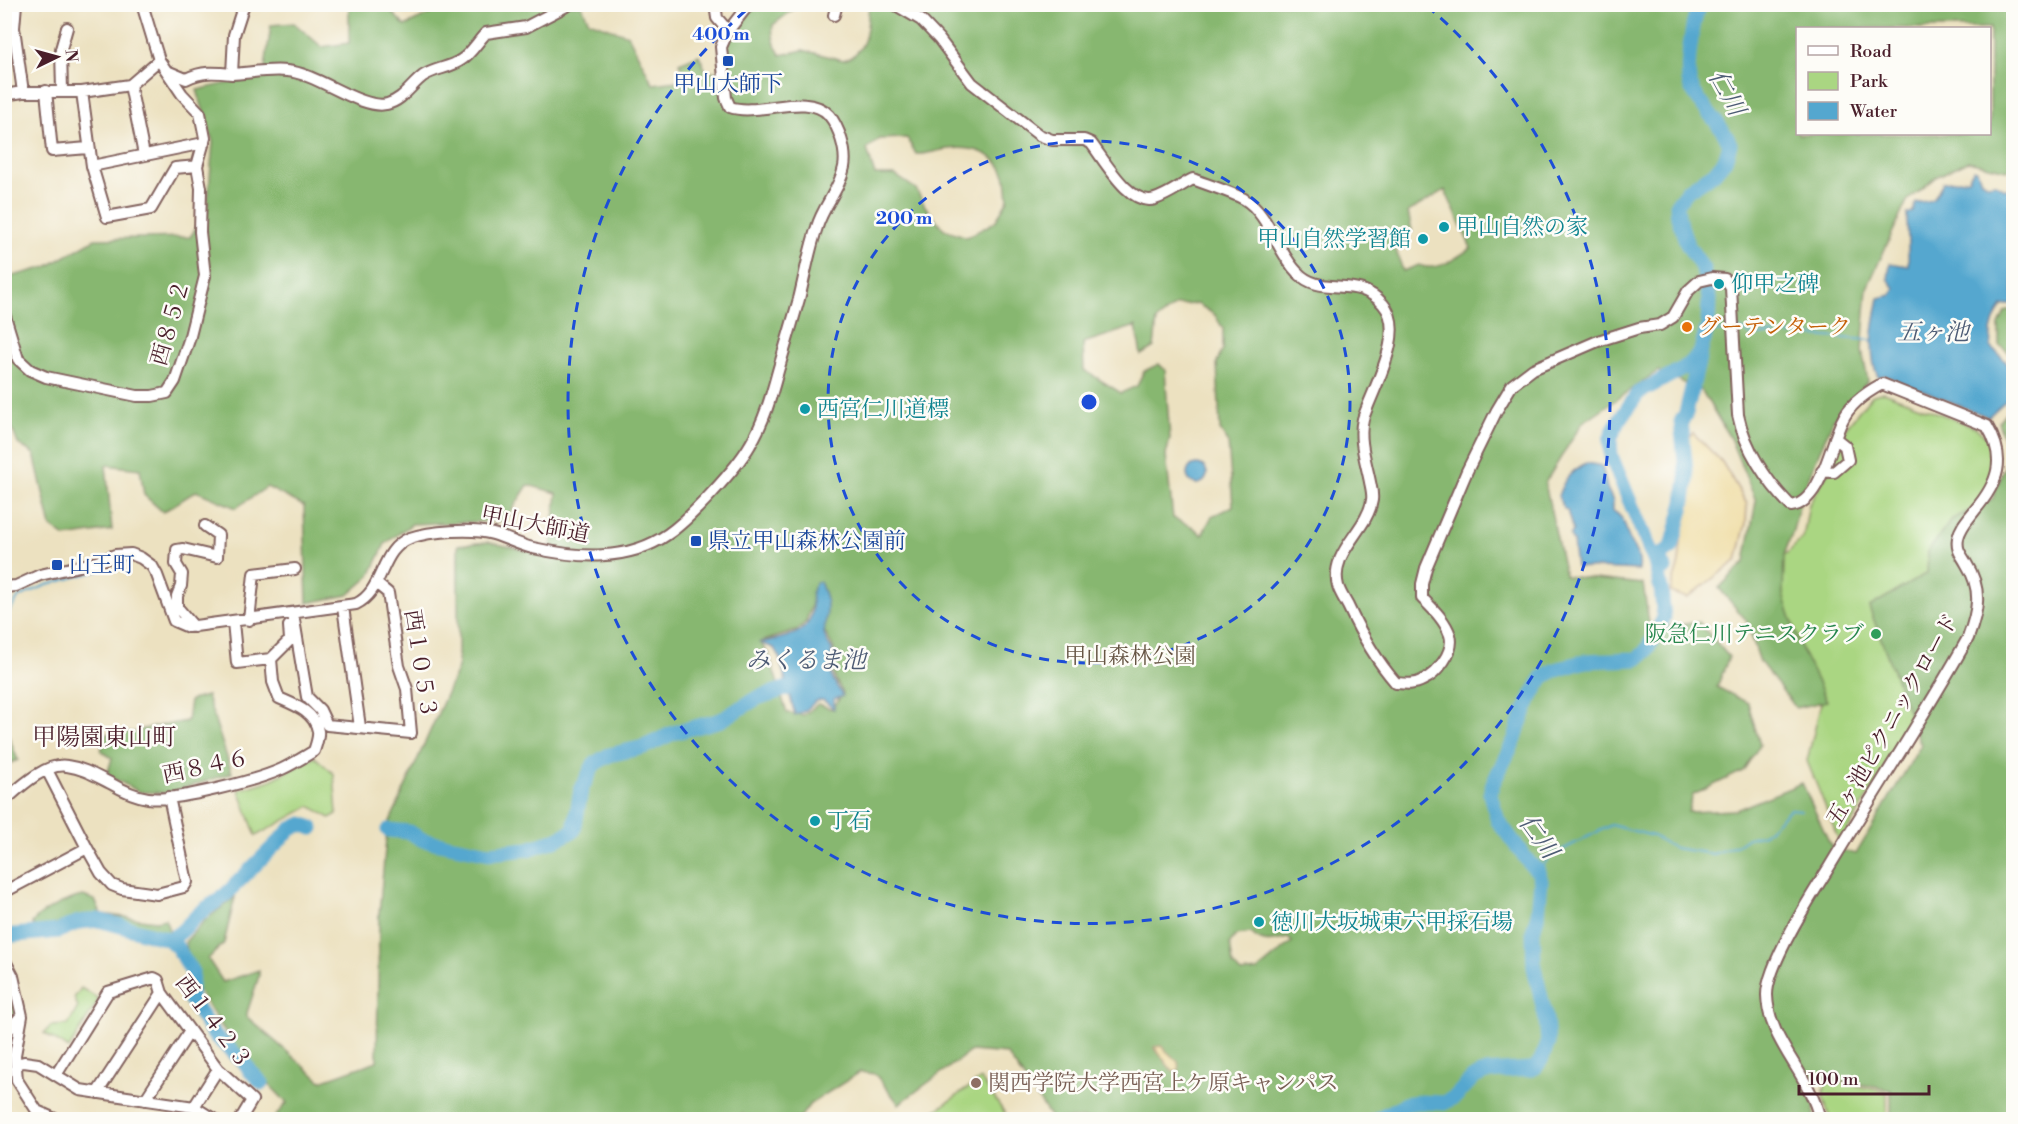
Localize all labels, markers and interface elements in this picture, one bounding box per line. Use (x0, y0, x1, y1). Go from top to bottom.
text: 400 m (692, 23, 750, 46)
north arrow (27, 27, 87, 87)
legend (1796, 27, 1991, 135)
text: Road (1850, 40, 1893, 63)
text: N (60, 49, 81, 63)
marker: 甲山大師下 (721, 54, 735, 68)
water label: 仁川 (1701, 65, 1752, 124)
text: Park (1850, 70, 1889, 93)
place label: 甲山大師下 (673, 71, 783, 98)
text: Water (1849, 100, 1898, 123)
text: 200 m (876, 207, 933, 230)
place label: 甲山自然の家 (1456, 214, 1588, 241)
marker: 甲山自然の家 (1437, 220, 1451, 234)
place label: 甲山自然学習館 (1257, 226, 1411, 253)
marker: 甲山自然学習館 (1416, 232, 1430, 246)
place label: 仰甲之碑 (1731, 271, 1819, 298)
street label: 西８５２ (146, 277, 196, 369)
marker: 仰甲之碑 (1712, 277, 1726, 291)
place label: グーテンターク (1699, 314, 1851, 341)
water label: 五ヶ池 (1897, 318, 1972, 348)
marker: グーテンターク (1680, 320, 1694, 334)
centre of rings (1079, 392, 1099, 412)
place label: 西宮仁川道標 (817, 396, 949, 423)
marker: 西宮仁川道標 (798, 402, 812, 416)
street label: 甲山大師道 (478, 501, 592, 549)
place label: 県立甲山森林公園前 (708, 528, 906, 555)
marker: 県立甲山森林公園前 (689, 534, 703, 548)
place label: 山王町 (69, 552, 135, 579)
marker: 山王町 (50, 558, 64, 572)
street label: 西１０５３ (398, 608, 442, 720)
street label: 五ヶ池ピクニックロード (1821, 609, 1965, 831)
place label: 阪急仁川テニスクラブ (1645, 621, 1864, 648)
marker: 阪急仁川テニスクラブ (1869, 627, 1883, 641)
park label: 甲山森林公園 (1064, 643, 1196, 670)
water label: みくるま池 (746, 646, 869, 676)
district label: 甲陽園東山町 (32, 723, 176, 753)
street label: 西８４６ (160, 745, 252, 789)
place label: 丁石 (827, 808, 871, 835)
water label: 仁川 (1512, 809, 1566, 868)
marker: 丁石 (808, 814, 822, 828)
place label: 徳川大坂城東六甲採石場 (1271, 909, 1513, 936)
marker: 徳川大坂城東六甲採石場 (1252, 915, 1266, 929)
street label: 西１４２３ (169, 970, 257, 1074)
scale bar (1799, 1058, 1930, 1096)
text: 100 m (1808, 1068, 1859, 1091)
place label: 関西学院大学西宮上ケ原キャンパス (988, 1070, 1338, 1097)
marker: 関西学院大学西宮上ケ原キャンパス (969, 1076, 983, 1090)

